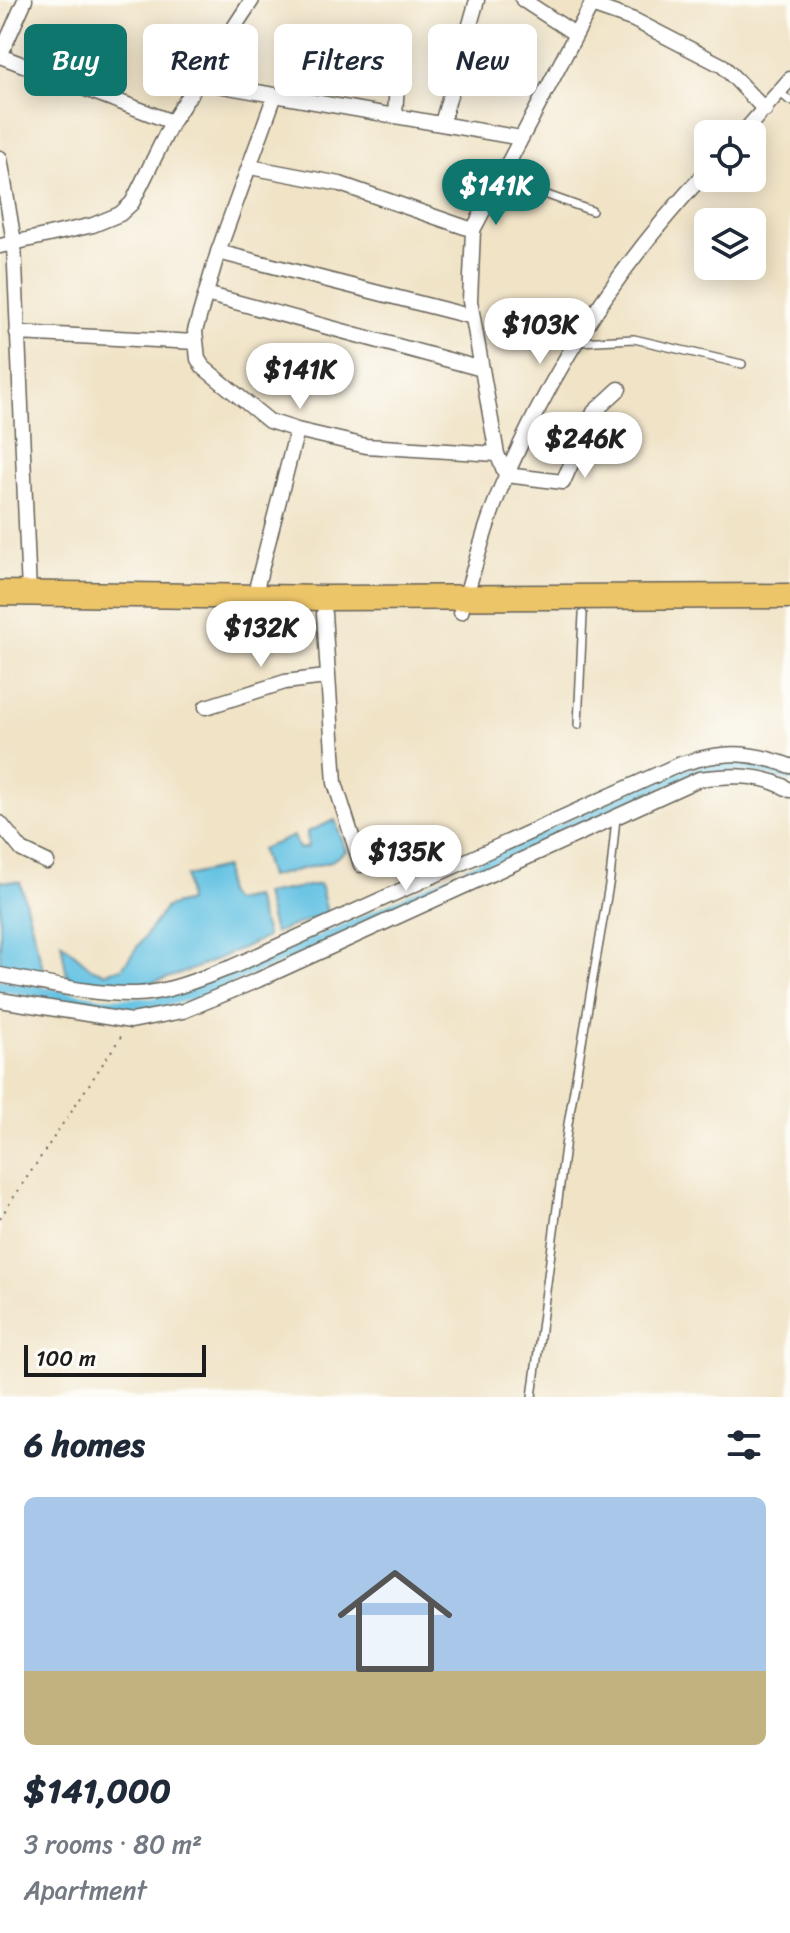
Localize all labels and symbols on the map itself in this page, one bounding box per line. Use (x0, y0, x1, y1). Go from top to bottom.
pin: $141K (440, 159, 552, 227)
pin: $103K (484, 298, 596, 366)
pin: $141K (244, 343, 356, 411)
pin: $246K (529, 412, 641, 480)
pin: $132K (205, 601, 317, 669)
pin: $135K (350, 825, 462, 893)
scale bar (24, 1341, 206, 1377)

